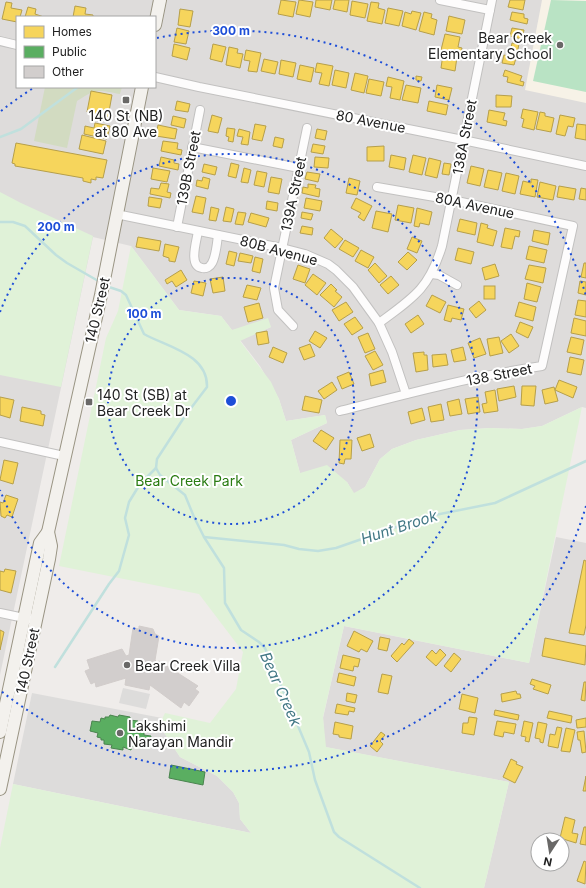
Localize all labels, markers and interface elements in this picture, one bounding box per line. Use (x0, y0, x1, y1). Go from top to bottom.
legend (16, 16, 156, 88)
text: 300 m (212, 23, 250, 38)
text: Homes (52, 24, 92, 39)
place label: Bear Creek Elementary School (428, 29, 552, 62)
marker: Bear Creek Elementary School (555, 40, 565, 50)
text: Public (52, 44, 87, 59)
text: Other (52, 64, 84, 79)
marker: 140 St (NB) at 80 Ave (121, 95, 131, 105)
street label: 138A Street (448, 98, 480, 176)
street label: 80 Avenue (335, 106, 407, 136)
place label: 140 St (NB) at 80 Ave (89, 107, 163, 140)
street label: 139B Street (172, 129, 204, 207)
street label: 139A Street (277, 155, 309, 233)
street label: 80A Avenue (434, 188, 516, 222)
text: 200 m (37, 219, 75, 234)
street label: 80B Avenue (238, 231, 320, 269)
street label: 140 Street (81, 275, 113, 345)
text: 100 m (126, 306, 162, 321)
street label: 138 Street (465, 359, 534, 389)
place label: 140 St (SB) at Bear Creek Dr (97, 386, 190, 419)
centre of rings (224, 394, 238, 408)
marker: 140 St (SB) at Bear Creek Dr (84, 397, 94, 407)
park label: Bear Creek Park (135, 472, 243, 489)
water label: Hunt Brook (358, 505, 440, 548)
street label: 140 Street (12, 626, 42, 696)
water label: Bear Creek (256, 649, 306, 730)
place label: Bear Creek Villa (135, 657, 240, 674)
marker: Bear Creek Villa (122, 660, 132, 670)
place label: Lakshimi Narayan Mandir (128, 717, 233, 750)
marker: Lakshimi Narayan Mandir (115, 728, 125, 738)
north arrow (530, 832, 570, 872)
text: N (542, 854, 553, 870)

